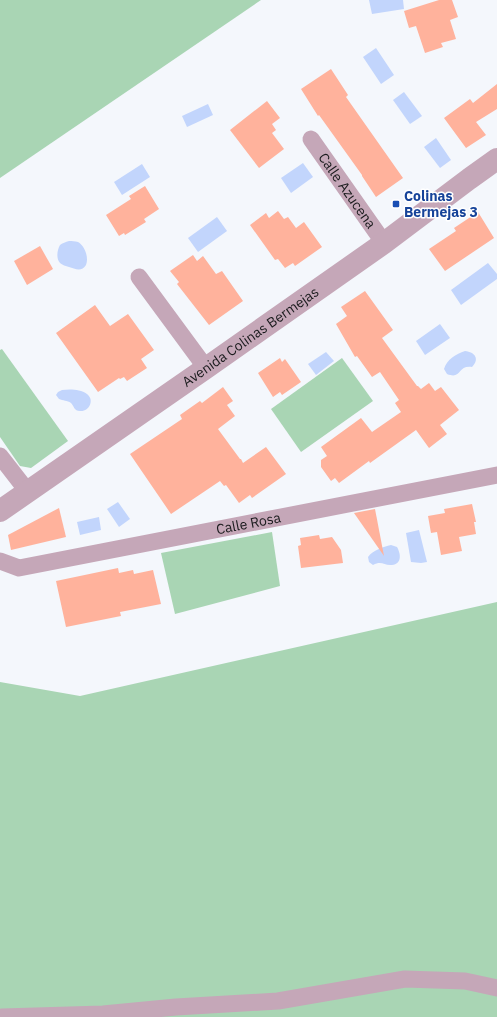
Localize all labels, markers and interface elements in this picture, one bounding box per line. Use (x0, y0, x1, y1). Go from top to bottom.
street label: Calle Azucena (314, 149, 380, 232)
place label: Colinas Bermejas 3 (404, 187, 478, 221)
marker: Colinas Bermejas 3 (391, 199, 401, 209)
street label: Avenida Colinas Bermejas (179, 283, 322, 391)
street label: Calle Rosa (215, 508, 283, 538)

